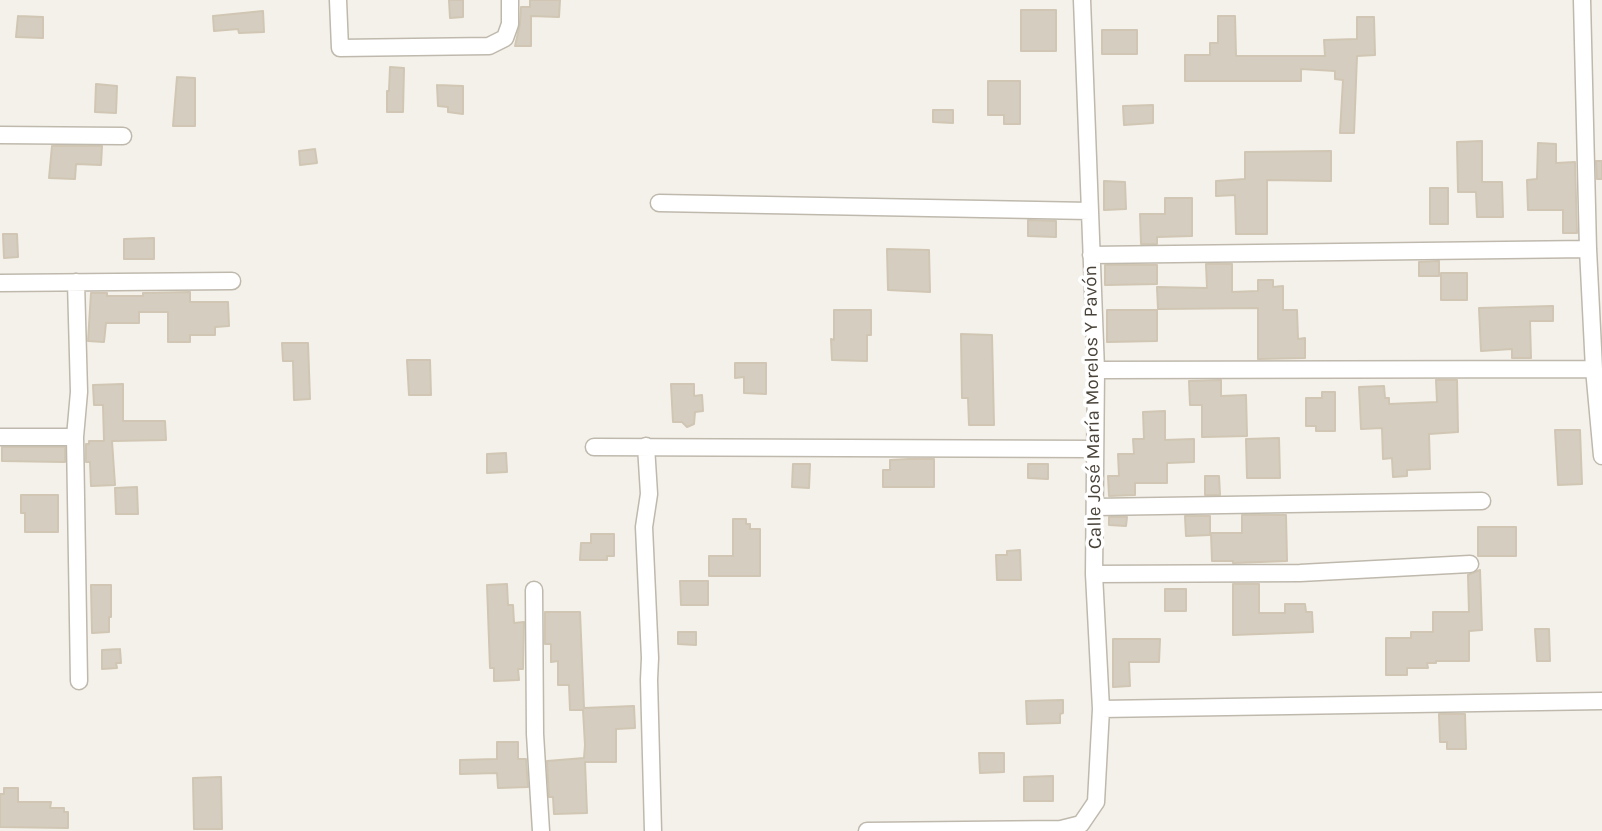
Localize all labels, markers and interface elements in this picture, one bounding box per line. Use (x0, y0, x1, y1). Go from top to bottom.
street label: Calle José María Morelos Y Pavón (1079, 265, 1107, 549)

